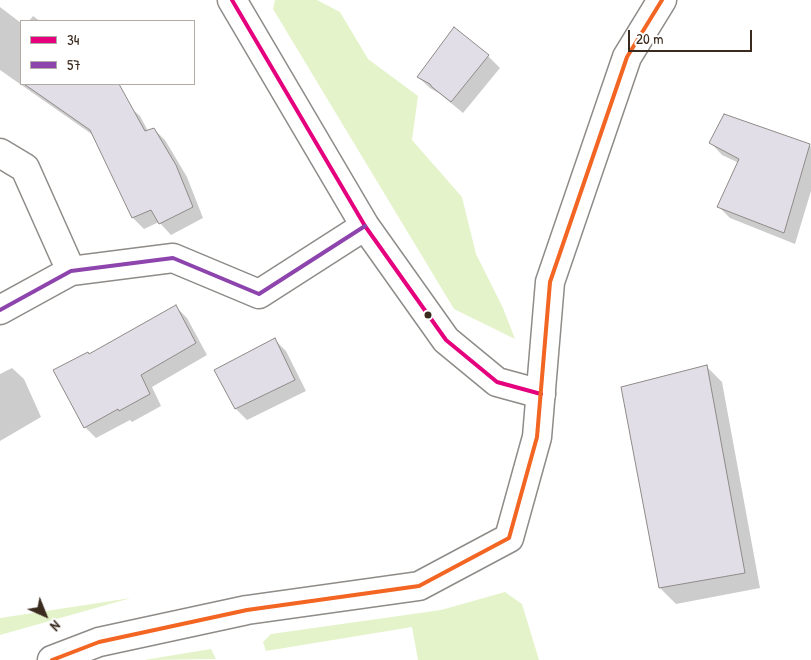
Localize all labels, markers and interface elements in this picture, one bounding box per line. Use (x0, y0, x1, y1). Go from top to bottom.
legend (20, 20, 195, 85)
scale bar (631, 20, 755, 52)
text: 20 m (636, 28, 663, 49)
text: 34 (67, 29, 79, 50)
text: 57 (67, 54, 81, 75)
unlabelled marker (423, 310, 433, 320)
north arrow (20, 590, 70, 640)
text: N (46, 617, 65, 636)

